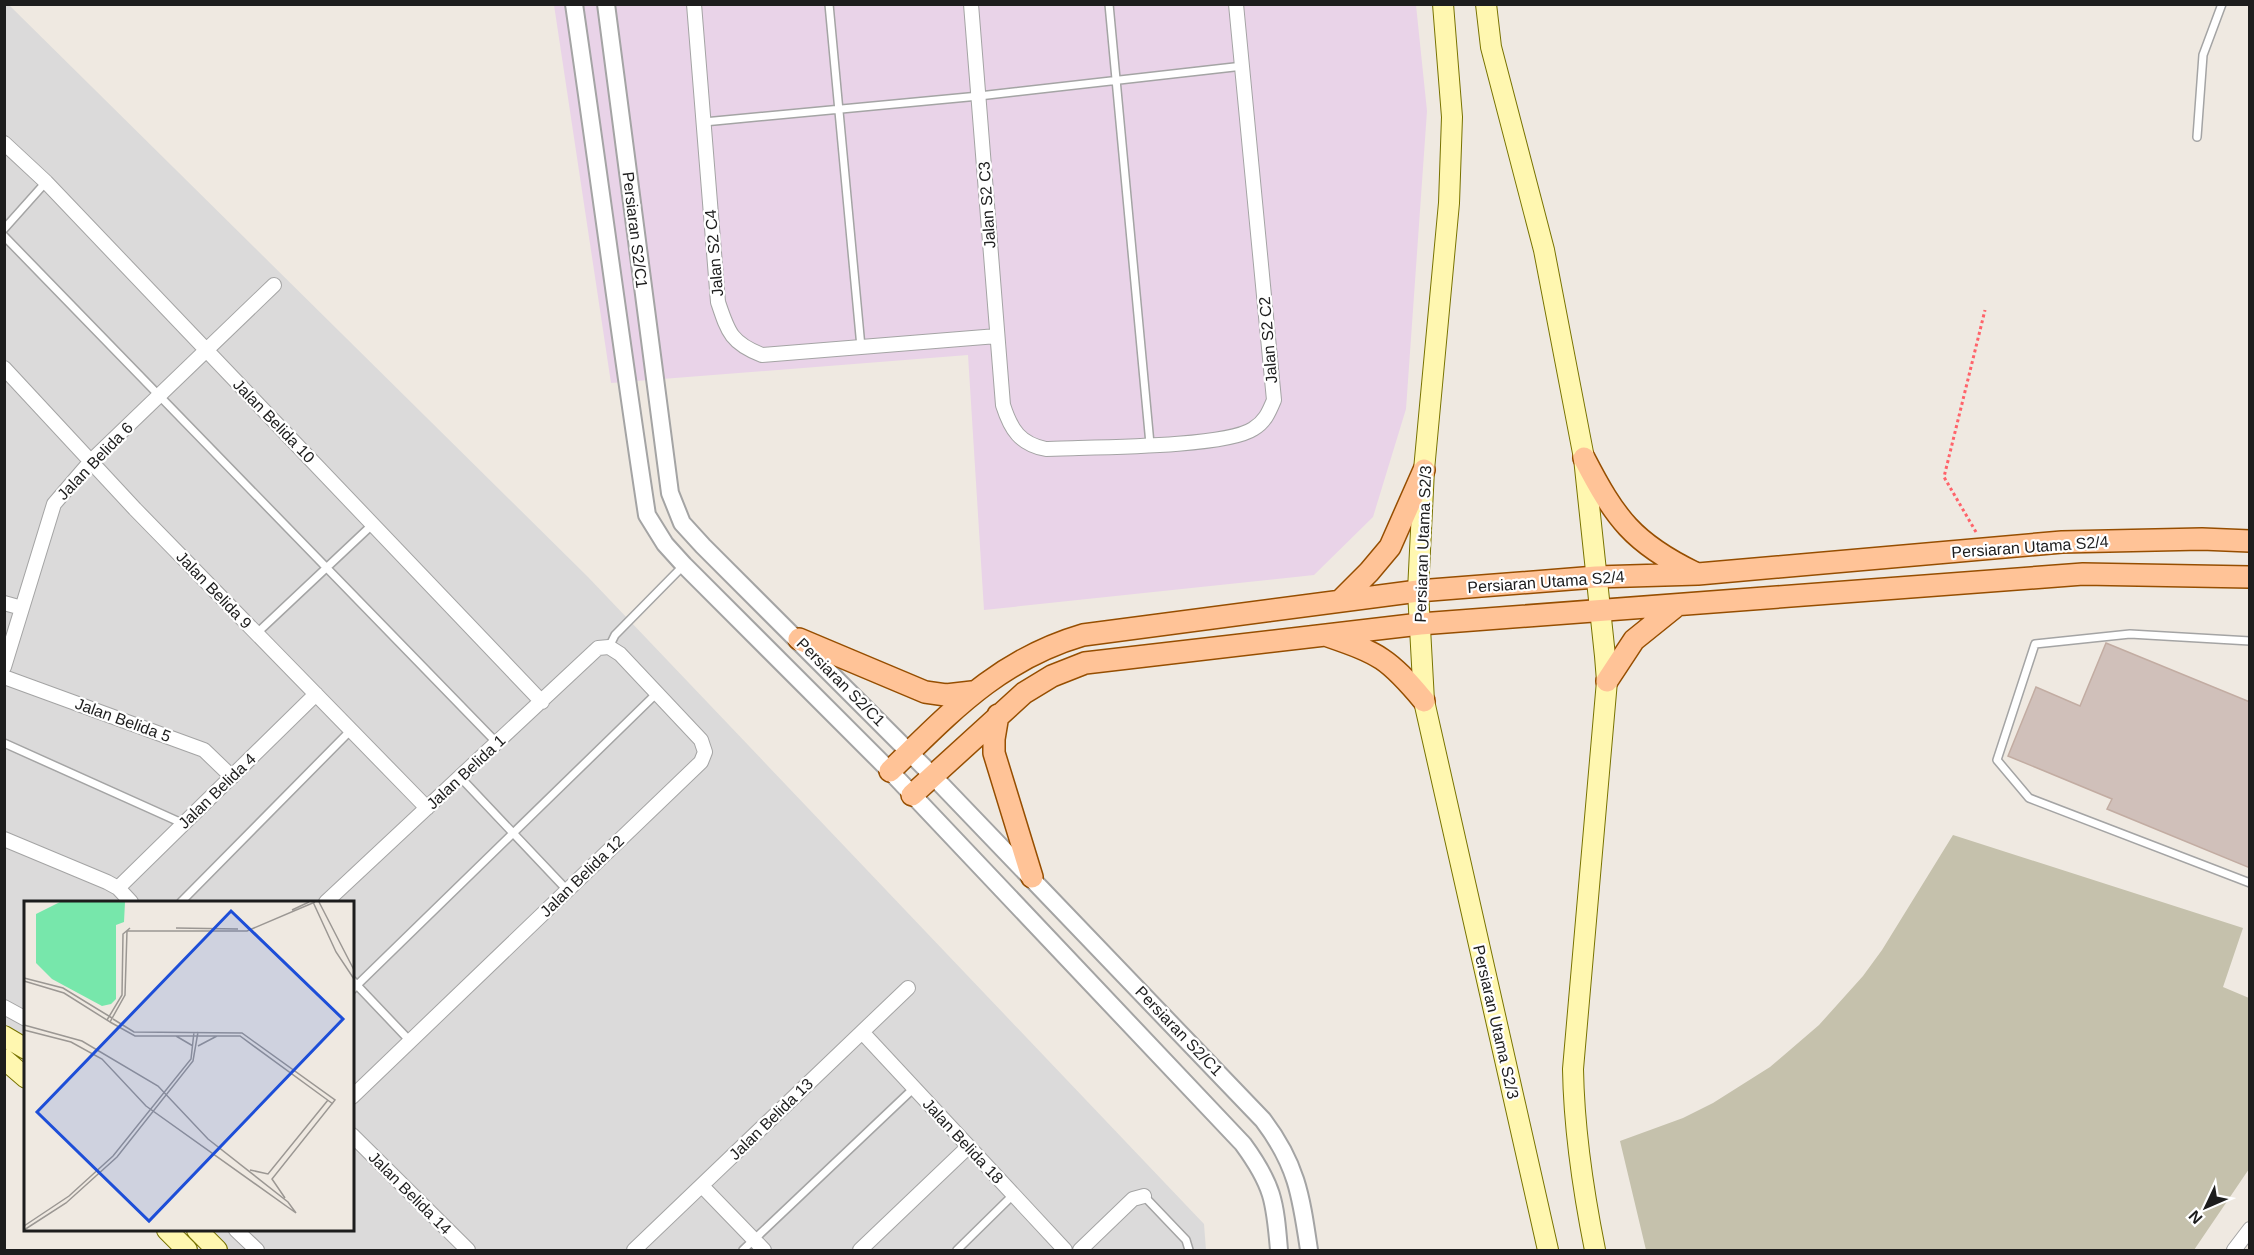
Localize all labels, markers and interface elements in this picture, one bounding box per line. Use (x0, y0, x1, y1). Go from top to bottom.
street label: Jalan S2 C3 (975, 161, 999, 249)
street label: Persiaran S2/C1 (619, 171, 651, 289)
street label: Jalan S2 C4 (702, 209, 726, 297)
street label: Jalan S2 C2 (1256, 296, 1280, 384)
street label: Jalan Belida 10 (230, 376, 318, 466)
street label: Jalan Belida 6 (54, 419, 136, 503)
street label: Persiaran Utama S2/3 (1412, 465, 1434, 623)
street label: Persiaran Utama S2/4 (1951, 533, 2109, 561)
street label: Jalan Belida 9 (173, 548, 255, 632)
street label: Persiaran Utama S2/4 (1467, 568, 1625, 596)
street label: Persiaran S2/C1 (793, 634, 889, 730)
street label: Jalan Belida 5 (73, 695, 173, 745)
street label: Jalan Belida 1 (423, 731, 509, 812)
street label: Jalan Belida 4 (175, 750, 259, 832)
street label: Jalan Belida 12 (537, 832, 627, 920)
inset map (24, 901, 354, 1231)
street label: Persiaran Utama S2/3 (1470, 943, 1522, 1101)
street label: Persiaran S2/C1 (1132, 983, 1226, 1079)
street label: Jalan Belida 13 (726, 1075, 816, 1163)
street label: Jalan Belida 18 (919, 1095, 1007, 1187)
street label: Jalan Belida 14 (365, 1148, 455, 1238)
north arrow (2176, 1177, 2236, 1237)
text: N (2185, 1207, 2206, 1227)

